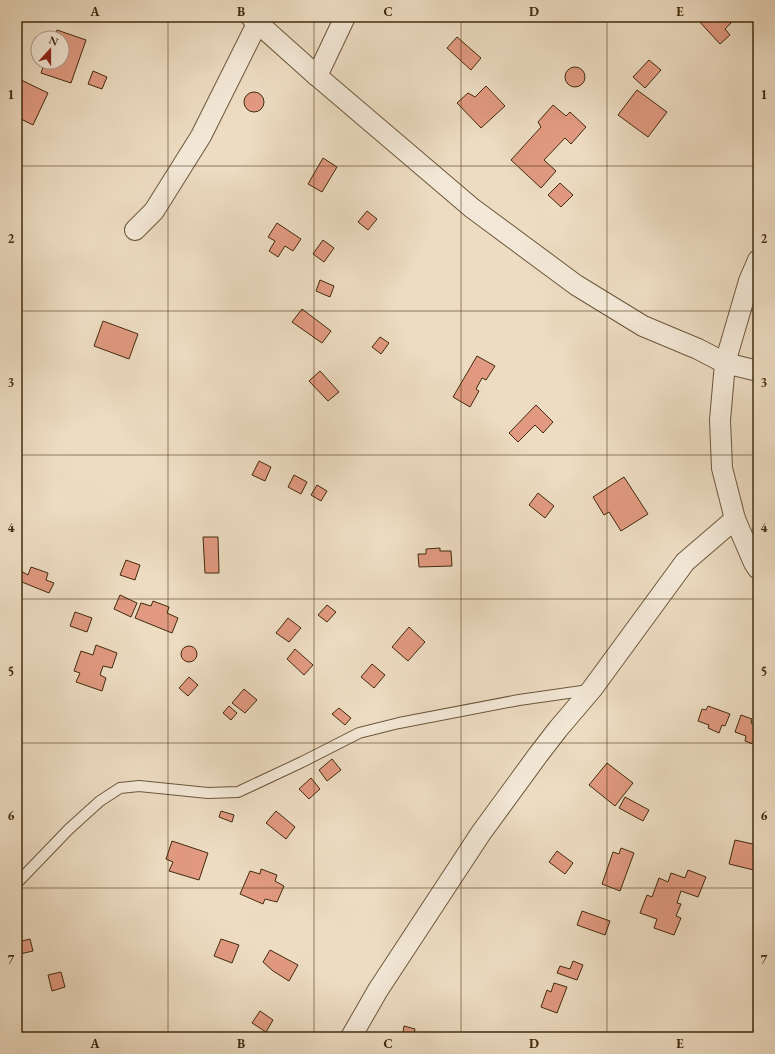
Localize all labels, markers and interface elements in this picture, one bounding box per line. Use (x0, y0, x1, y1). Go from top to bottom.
text: A (89, 3, 100, 20)
text: B (237, 3, 245, 20)
text: C (383, 3, 393, 20)
text: D (529, 3, 539, 20)
text: E (676, 3, 684, 20)
north arrow (30, 30, 70, 70)
text: N (47, 33, 60, 49)
text: 1 (8, 86, 15, 103)
text: 1 (761, 86, 768, 103)
text: 2 (8, 230, 15, 247)
text: 2 (761, 230, 768, 247)
text: 3 (8, 374, 15, 391)
text: 3 (761, 374, 768, 391)
text: 4 (8, 519, 15, 536)
text: 4 (761, 519, 768, 536)
text: 5 (8, 663, 14, 680)
text: 5 (761, 663, 767, 680)
text: 6 (8, 807, 15, 824)
text: 6 (761, 807, 768, 824)
text: 7 (8, 951, 15, 968)
text: 7 (761, 951, 768, 968)
text: A (89, 1035, 100, 1052)
text: B (237, 1035, 245, 1052)
text: C (383, 1035, 393, 1052)
text: D (529, 1035, 539, 1052)
text: E (676, 1035, 684, 1052)

